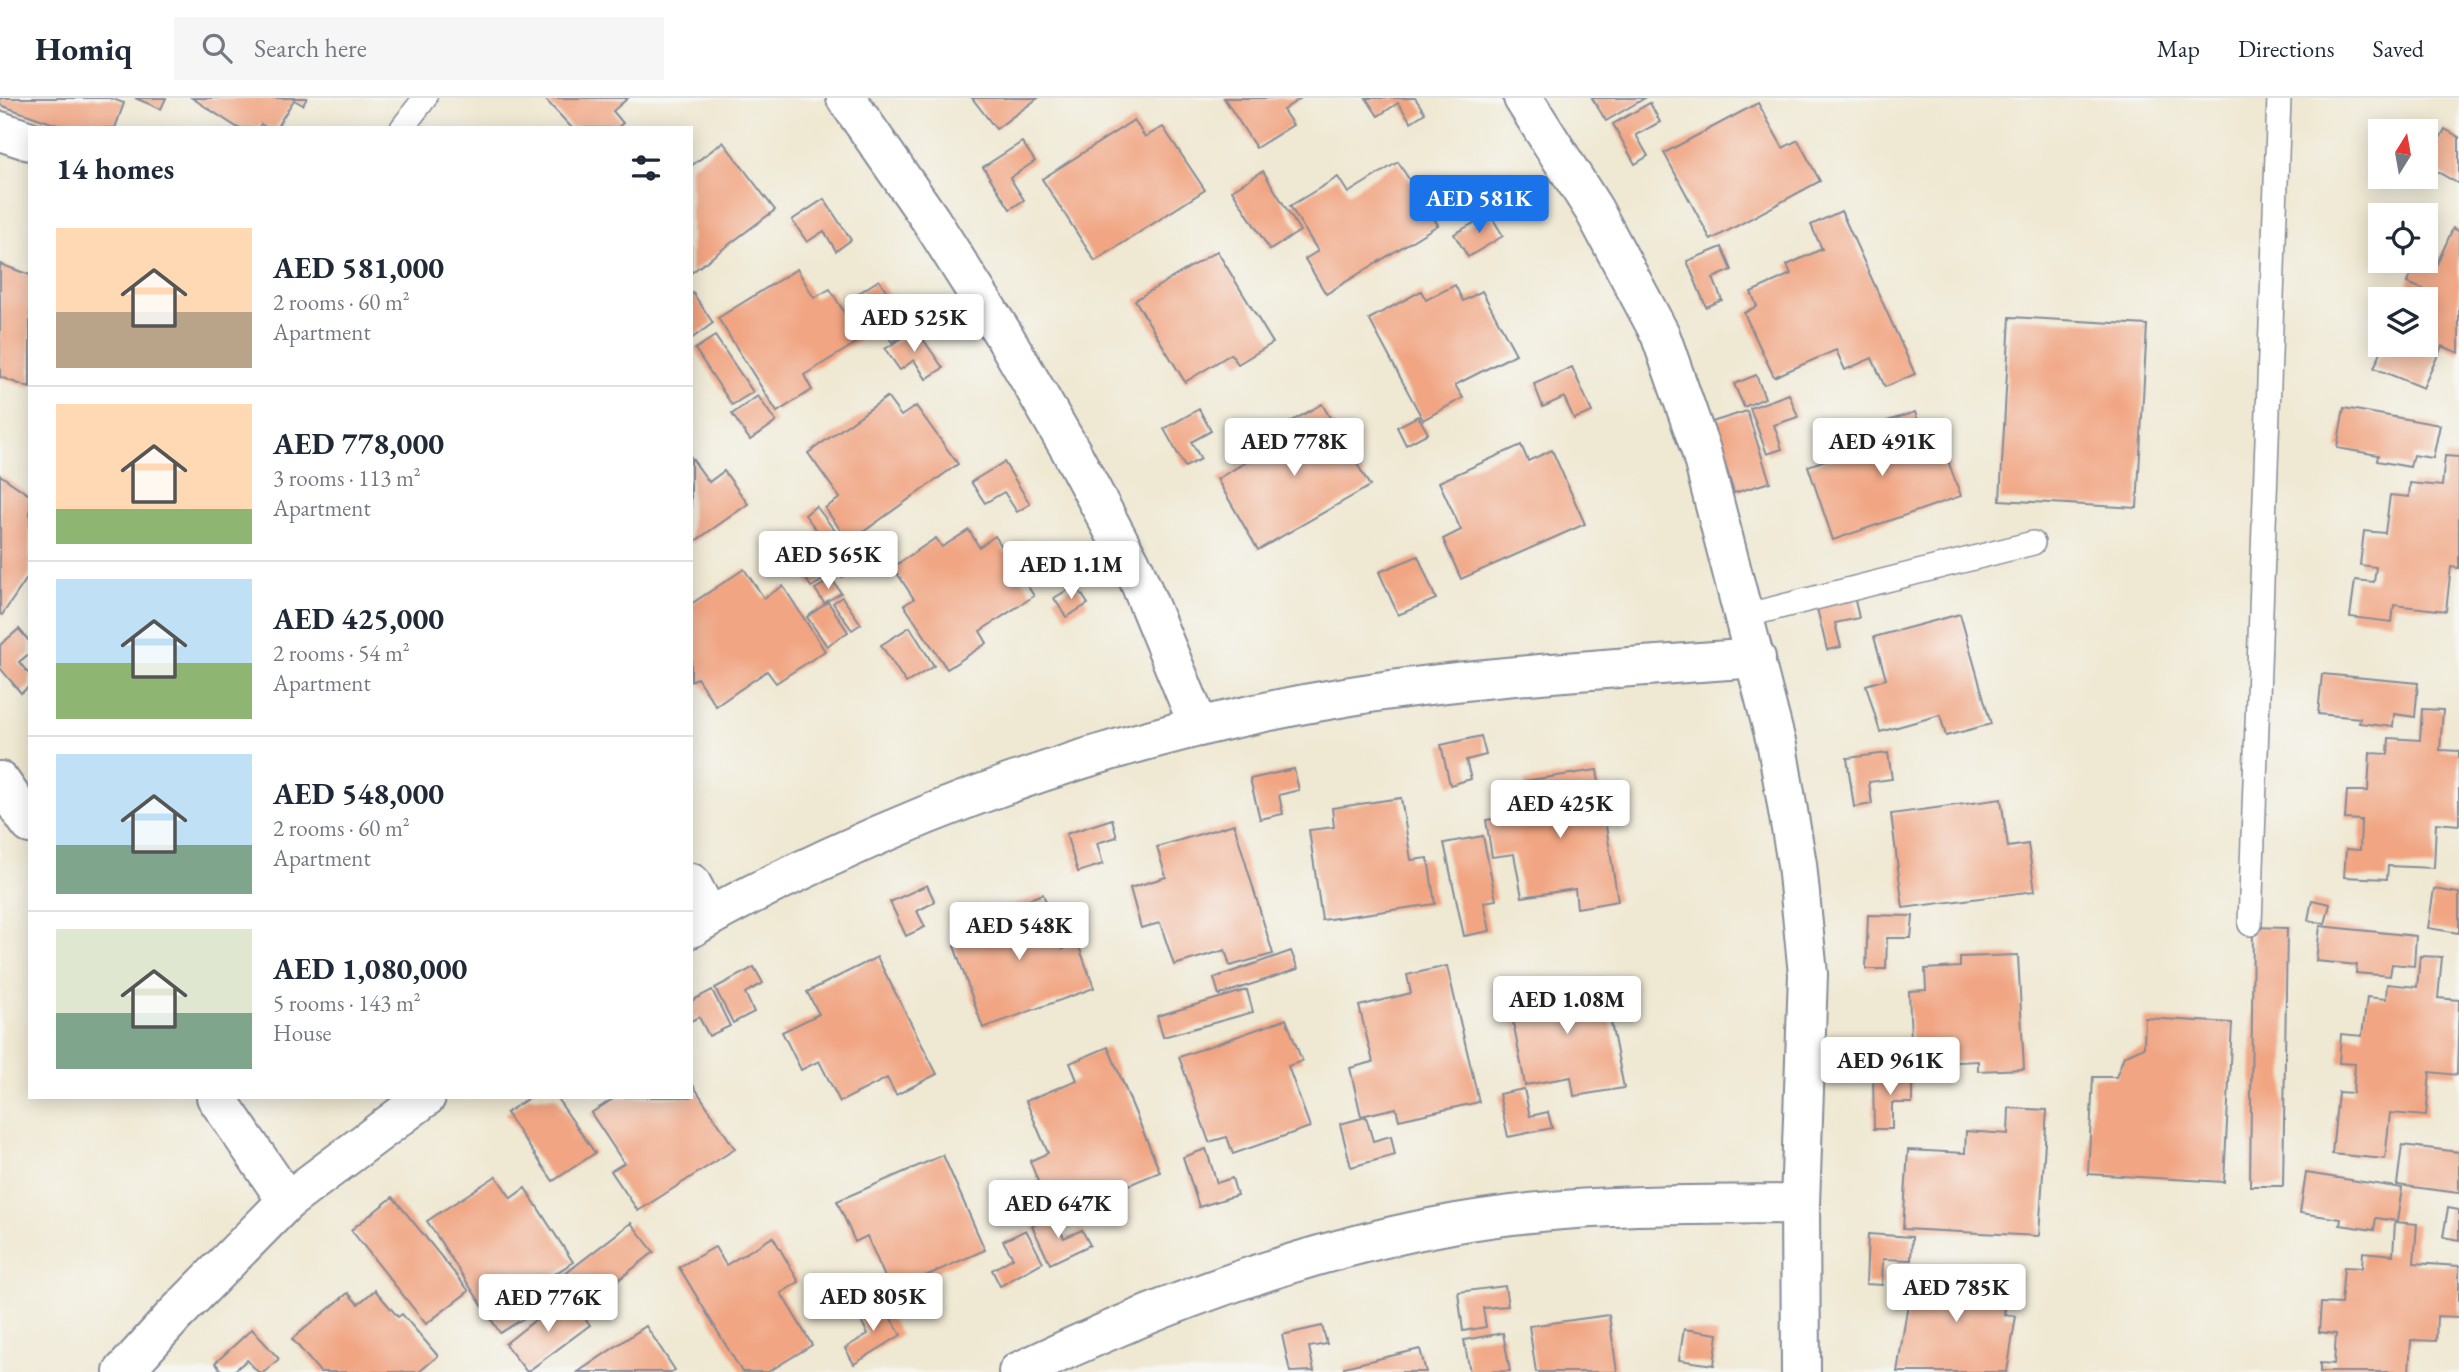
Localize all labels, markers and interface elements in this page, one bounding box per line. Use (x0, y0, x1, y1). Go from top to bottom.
search box (174, 17, 664, 80)
text: Homiq (35, 27, 132, 70)
icon: search (198, 29, 236, 67)
text: Search here (254, 31, 367, 65)
text: Map (2157, 33, 2200, 64)
text: Directions (2238, 33, 2335, 64)
text: Saved (2373, 33, 2424, 64)
north arrow (2368, 119, 2438, 189)
map controls (2368, 119, 2438, 357)
text: 14 homes (56, 149, 174, 188)
icon: filters (627, 149, 665, 187)
pin: AED 581K (1407, 176, 1551, 235)
text: AED 581K (1426, 183, 1532, 213)
button: locate (2368, 203, 2438, 273)
text: AED 581,000 (273, 248, 444, 287)
icon: home (112, 256, 196, 340)
text: 2 rooms · 60 m² (273, 287, 410, 317)
button: layers (2368, 287, 2438, 357)
pin: AED 525K (842, 294, 986, 354)
text: AED 525K (861, 302, 967, 332)
text: Apartment (273, 317, 371, 347)
pin: AED 778K (1222, 418, 1366, 478)
pin: AED 491K (1810, 418, 1954, 478)
text: AED 778,000 (273, 424, 444, 463)
text: AED 778K (1241, 426, 1347, 456)
text: AED 491K (1829, 426, 1935, 456)
icon: home (112, 432, 196, 516)
text: 3 rooms · 113 m² (273, 463, 421, 493)
text: Apartment (273, 493, 371, 523)
pin: AED 565K (756, 532, 900, 591)
text: AED 565K (775, 539, 881, 569)
pin: AED 1.1M (999, 542, 1143, 601)
text: AED 1.1M (1019, 549, 1123, 579)
text: AED 425,000 (273, 599, 444, 638)
icon: home (112, 607, 196, 691)
text: 2 rooms · 54 m² (273, 638, 410, 668)
text: Apartment (273, 668, 371, 698)
text: AED 548,000 (273, 774, 444, 813)
pin: AED 425K (1488, 780, 1632, 840)
icon: home (112, 782, 196, 866)
text: AED 425K (1507, 788, 1613, 818)
text: 2 rooms · 60 m² (273, 813, 410, 843)
text: Apartment (273, 843, 371, 873)
pin: AED 548K (947, 902, 1091, 962)
text: AED 548K (966, 910, 1072, 940)
text: AED 1,080,000 (273, 949, 467, 988)
icon: home (112, 957, 196, 1041)
pin: AED 1.08M (1487, 976, 1647, 1036)
text: AED 1.08M (1509, 984, 1625, 1014)
text: 5 rooms · 143 m² (273, 988, 421, 1018)
text: House (273, 1018, 332, 1048)
pin: AED 961K (1818, 1038, 1962, 1097)
text: AED 961K (1837, 1045, 1943, 1075)
pin: AED 647K (986, 1180, 1130, 1240)
text: AED 647K (1005, 1188, 1111, 1218)
pin: AED 785K (1884, 1264, 2028, 1324)
text: AED 785K (1903, 1272, 2009, 1302)
pin: AED 776K (476, 1274, 620, 1334)
pin: AED 805K (801, 1274, 945, 1333)
text: AED 805K (820, 1281, 926, 1311)
text: AED 776K (495, 1282, 601, 1312)

